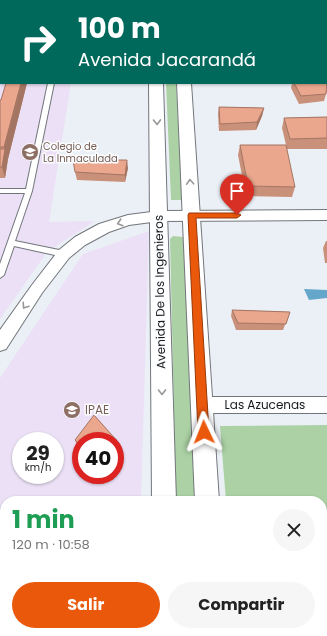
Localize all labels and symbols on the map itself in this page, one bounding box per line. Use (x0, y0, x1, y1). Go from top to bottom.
one-way arrow (153, 119, 161, 125)
place label: Colegio de La Inmaculada (43, 139, 118, 166)
school or university icon: Colegio de La Inmaculada (20, 142, 40, 162)
pin (220, 174, 254, 215)
one-way arrow (185, 179, 194, 185)
street label: Avenida De los Ingenieros (150, 215, 169, 369)
one-way arrow (117, 218, 124, 227)
one-way arrow (22, 302, 30, 309)
one-way arrow (158, 389, 166, 395)
street label: Las Azucenas (225, 396, 305, 413)
school or university icon: IPAE (62, 400, 82, 420)
place label: IPAE (85, 401, 109, 418)
position arrow (183, 411, 225, 453)
speed limit sign: 40 (72, 432, 124, 484)

